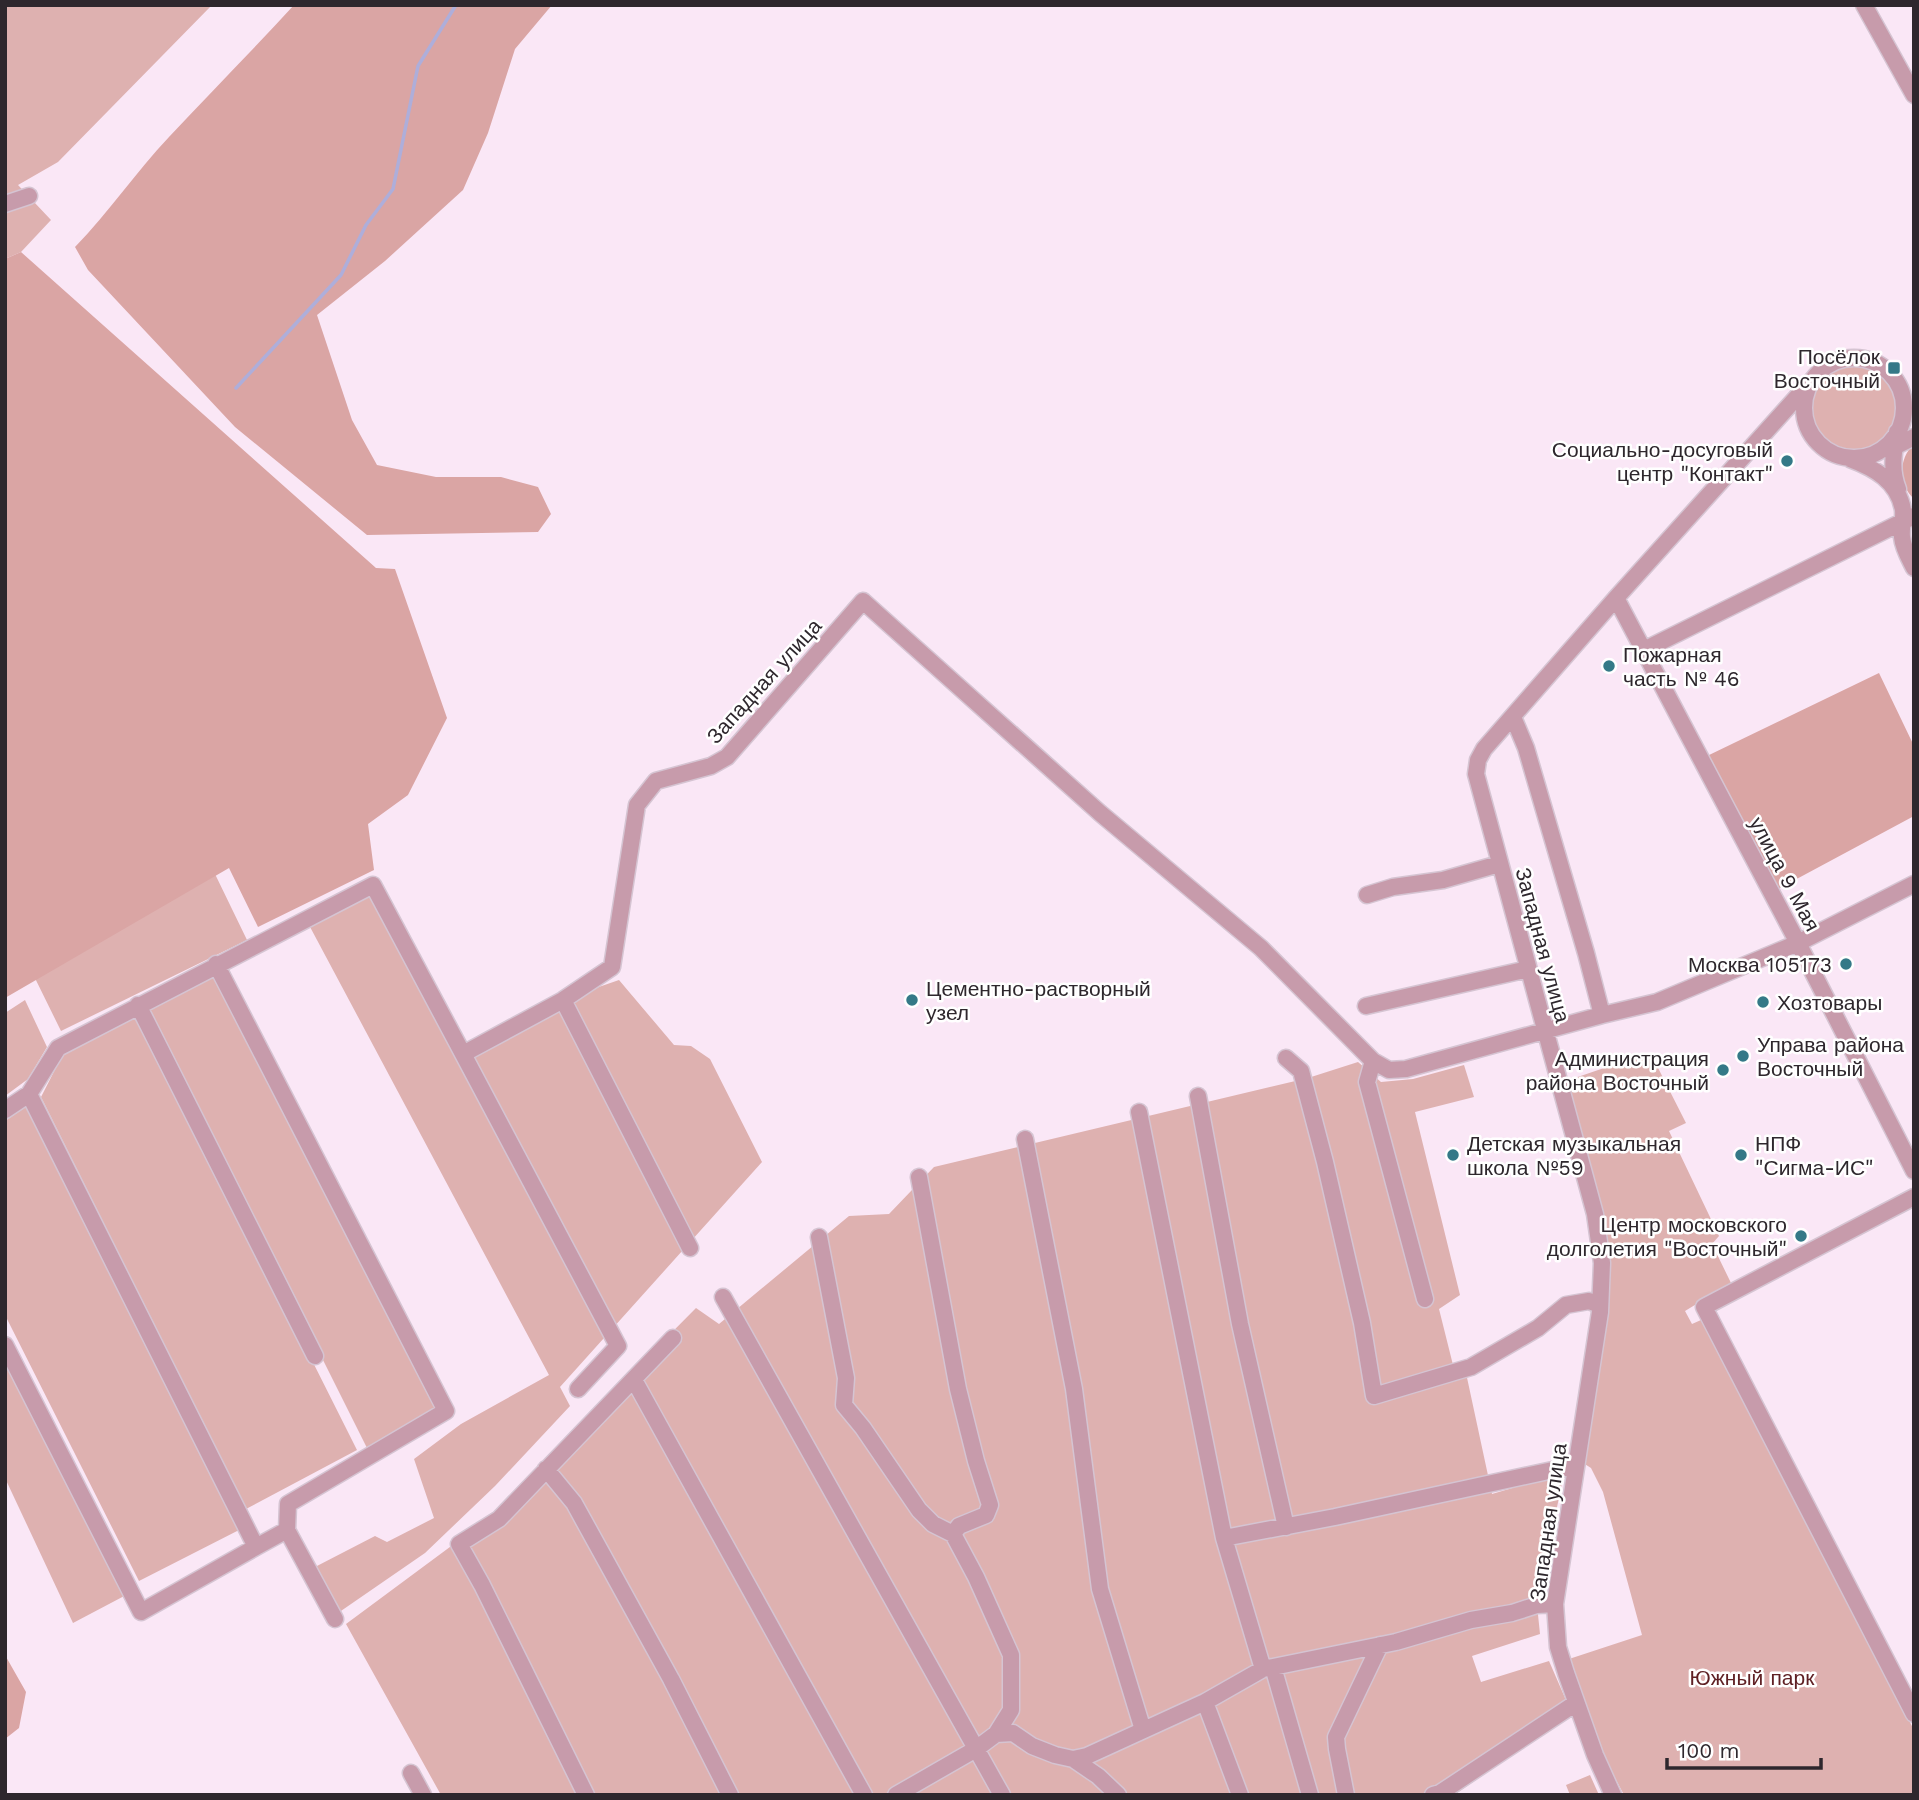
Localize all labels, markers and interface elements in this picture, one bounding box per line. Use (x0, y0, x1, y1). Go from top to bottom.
place label: Посёлок Восточный (1774, 344, 1881, 393)
marker: Посёлок Восточный (1886, 360, 1902, 376)
place label: Социально-досуговый центр "Контакт" (1552, 437, 1773, 486)
marker: Социально-досуговый центр "Контакт" (1779, 453, 1795, 469)
street label: Западная улица (701, 613, 827, 749)
place label: Пожарная часть № 46 (1623, 642, 1740, 691)
marker: Пожарная часть № 46 (1601, 658, 1617, 674)
street label: улица 9 Мая (1744, 813, 1826, 935)
street label: Западная улица (1510, 865, 1576, 1025)
place label: Москва 105173 (1688, 952, 1832, 977)
marker: Москва 105173 (1838, 956, 1854, 972)
place label: Цементно-растворный узел (926, 976, 1151, 1025)
place label: Хозтовары (1777, 990, 1882, 1015)
marker: Цементно-растворный узел (904, 992, 920, 1008)
marker: Хозтовары (1755, 994, 1771, 1010)
place label: Управа района Восточный (1757, 1032, 1904, 1081)
place label: Администрация района Восточный (1526, 1046, 1709, 1095)
marker: Управа района Восточный (1735, 1048, 1751, 1064)
marker: Администрация района Восточный (1715, 1062, 1731, 1078)
place label: Детская музыкальная школа №59 (1467, 1131, 1681, 1180)
place label: НПФ "Сигма-ИС" (1755, 1131, 1874, 1180)
marker: Детская музыкальная школа №59 (1445, 1147, 1461, 1163)
marker: НПФ "Сигма-ИС" (1733, 1147, 1749, 1163)
place label: Центр московского долголетия "Восточный" (1547, 1212, 1787, 1261)
marker: Центр московского долголетия "Восточный" (1793, 1228, 1809, 1244)
street label: Западная улица (1525, 1441, 1572, 1603)
park label: Южный парк (1690, 1665, 1815, 1690)
scale bar (1667, 1727, 1821, 1771)
text: 100 m (1678, 1738, 1740, 1763)

